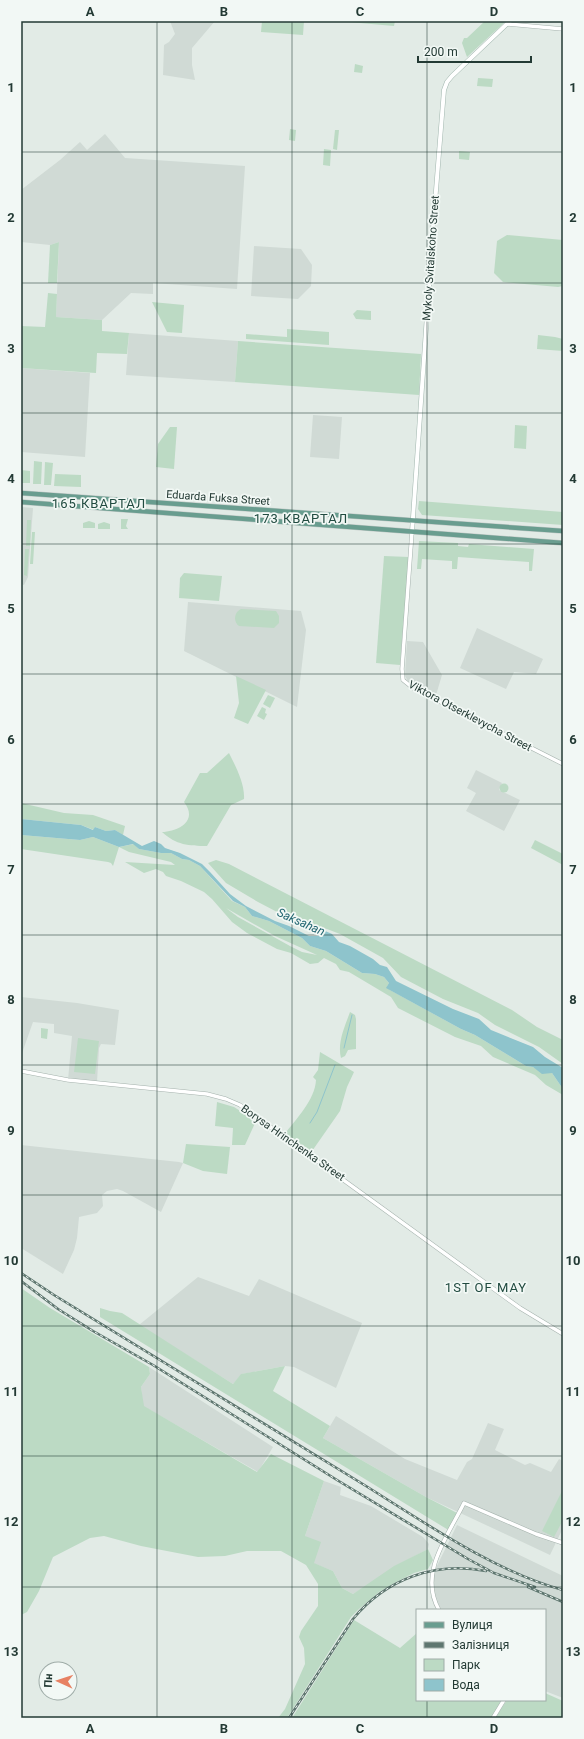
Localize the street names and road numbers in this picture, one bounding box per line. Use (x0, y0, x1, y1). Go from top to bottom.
street label: Mykoly Svitalskoho Street (420, 194, 442, 321)
street label: Eduarda Fuksa Street (166, 488, 271, 508)
street label: Viktora Otserklevycha Street (406, 678, 534, 754)
street label: Borysa Hrinchenka Street (239, 1102, 348, 1184)

